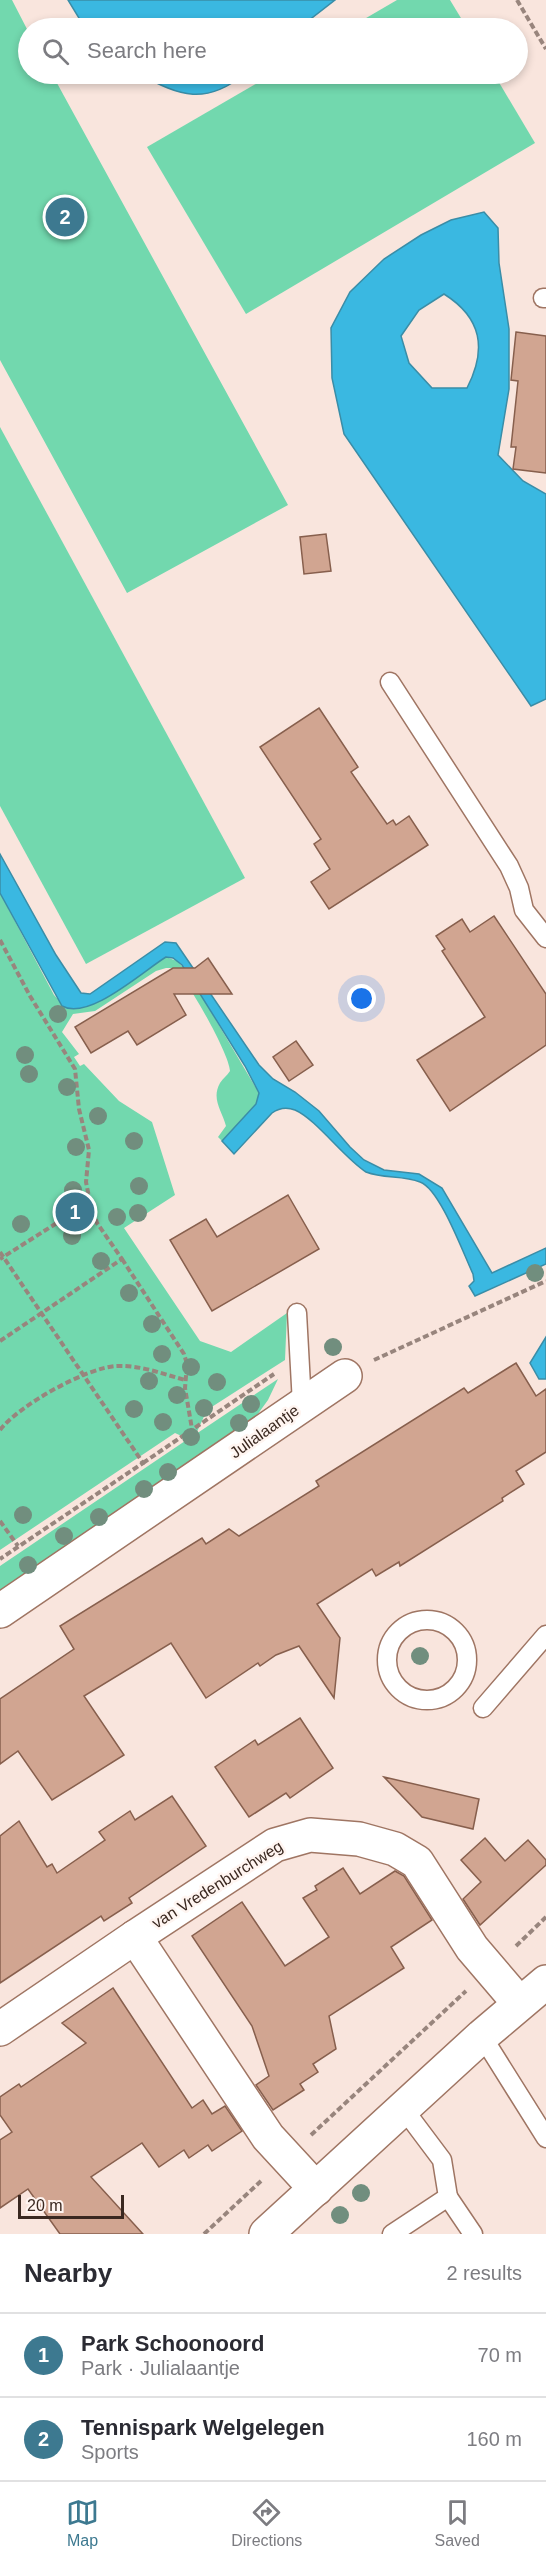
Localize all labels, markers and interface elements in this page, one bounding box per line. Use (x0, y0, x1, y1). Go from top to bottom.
search box (18, 18, 528, 84)
icon: search (39, 35, 72, 68)
text: Search here (87, 38, 207, 63)
pin: 2 (46, 194, 84, 240)
your location (347, 984, 376, 1013)
pin: 1 (56, 1190, 94, 1234)
street label: Julialaantje (227, 1401, 302, 1461)
street label: van Vredenburchweg (149, 1837, 286, 1932)
scale bar (18, 2192, 124, 2220)
text: 20 m (27, 2197, 63, 2214)
text: Nearby (24, 2258, 112, 2288)
text: 2 results (446, 2262, 522, 2284)
text: Park Schoonoord (81, 2331, 264, 2356)
text: 1 (38, 2344, 49, 2366)
text: 70 m (478, 2344, 522, 2366)
text: Park · Julialaantje (81, 2357, 240, 2379)
text: Tennispark Welgelegen (81, 2415, 325, 2440)
text: 2 (38, 2428, 49, 2450)
text: 160 m (466, 2428, 522, 2450)
text: Sports (81, 2441, 139, 2463)
tab: Map (66, 2496, 99, 2550)
tab: Directions (231, 2496, 302, 2550)
tab: Saved (435, 2496, 480, 2550)

